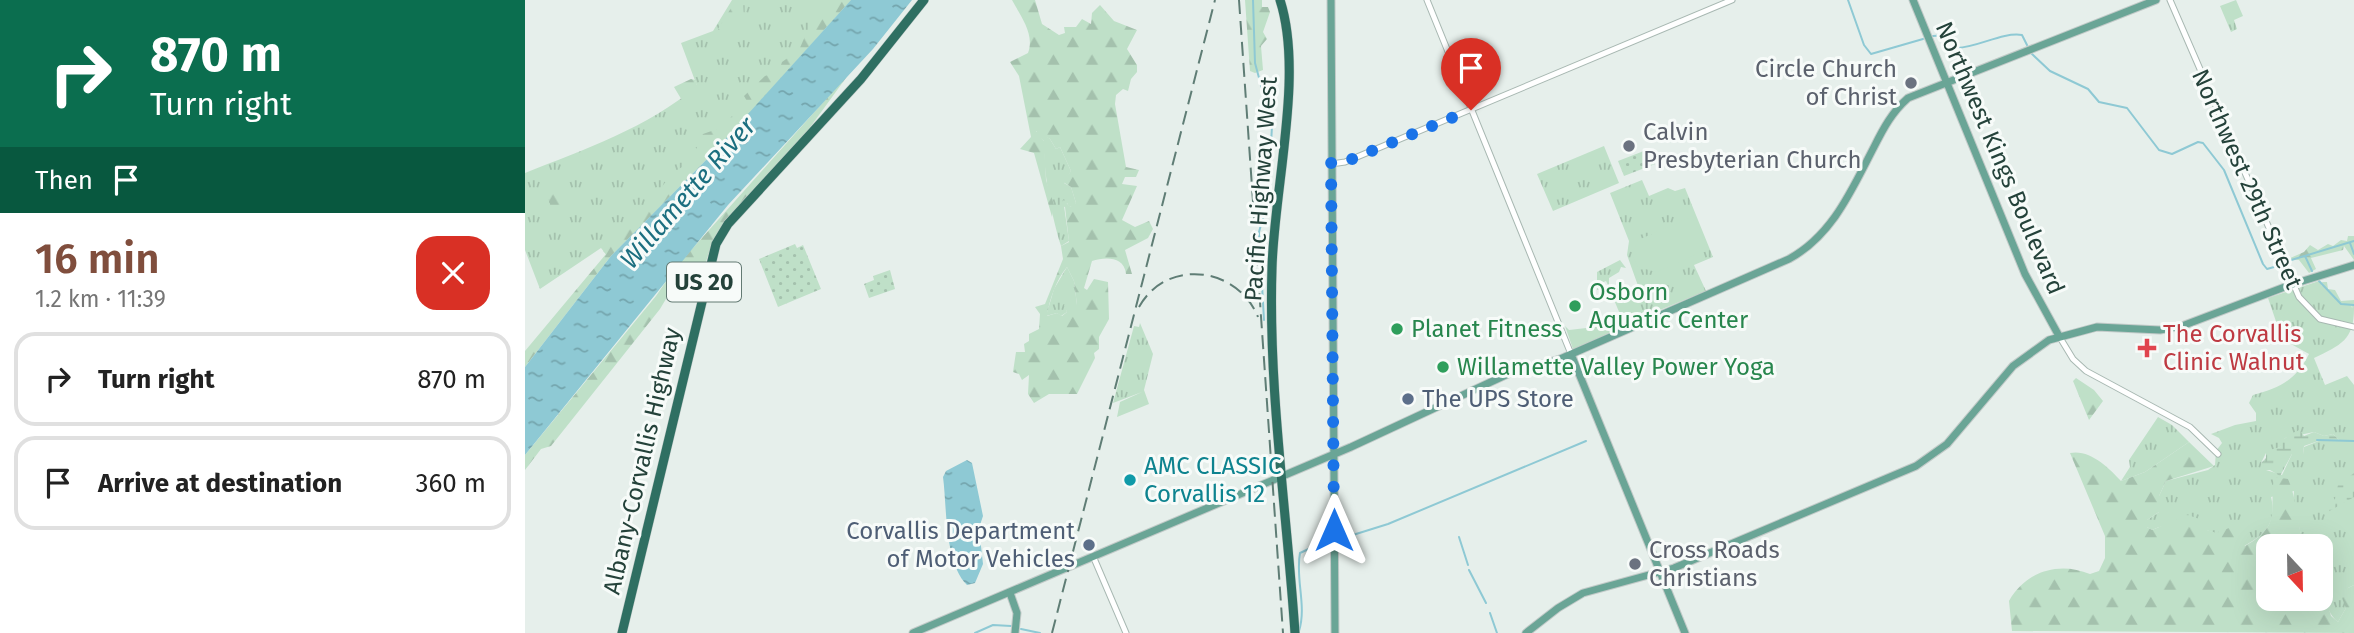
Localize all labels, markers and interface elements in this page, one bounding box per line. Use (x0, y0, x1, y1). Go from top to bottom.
street label: Northwest Kings Boulevard (1930, 17, 2070, 299)
text: 870 m (150, 25, 282, 84)
icon: right (35, 28, 126, 119)
pin (1441, 38, 1501, 110)
icon: arrive (1452, 49, 1490, 87)
place label: Circle Church of Christ (1755, 55, 1897, 111)
street label: Northwest 29th Street (2186, 65, 2308, 293)
street label: Pacific Highway West (1239, 75, 1283, 302)
marker: Circle Church of Christ (1903, 75, 1919, 91)
text: Turn right (150, 85, 292, 123)
water label: Willamette River (614, 110, 763, 275)
place label: Calvin Presbyterian Church (1643, 118, 1861, 174)
marker: Calvin Presbyterian Church (1621, 138, 1637, 154)
icon: arrive (107, 161, 145, 199)
text: Then (35, 165, 93, 196)
text: 16 min (35, 234, 160, 284)
button: close (416, 236, 490, 310)
road number: US 20 (667, 262, 741, 302)
place label: Osborn Aquatic Center (1589, 278, 1749, 334)
text: 1.2 km · 11:39 (35, 285, 166, 313)
marker: Osborn Aquatic Center (1567, 298, 1583, 314)
place label: Planet Fitness (1411, 315, 1563, 343)
place label: The Corvallis Clinic Walnut (2163, 320, 2305, 376)
marker: Planet Fitness (1389, 321, 1405, 337)
street label: Albany-Corvallis Highway (598, 325, 686, 597)
marker: The Corvallis Clinic Walnut (2137, 338, 2157, 358)
place label: Willamette Valley Power Yoga (1457, 353, 1775, 381)
marker: Willamette Valley Power Yoga (1435, 359, 1451, 375)
icon: right (39, 360, 77, 398)
text: Turn right (98, 364, 215, 395)
text: 870 m (417, 364, 486, 395)
place label: The UPS Store (1422, 385, 1574, 413)
marker: The UPS Store (1400, 391, 1416, 407)
place label: AMC CLASSIC Corvallis 12 (1144, 452, 1282, 508)
icon: arrive (39, 464, 77, 502)
text: Arrive at destination (98, 468, 342, 499)
text: 360 m (415, 468, 486, 499)
marker: AMC CLASSIC Corvallis 12 (1122, 472, 1138, 488)
position arrow (1297, 493, 1371, 567)
place label: Corvallis Department of Motor Vehicles (846, 517, 1075, 573)
north arrow (2256, 534, 2333, 611)
map controls (2256, 534, 2333, 611)
place label: Cross Roads Christians (1649, 536, 1780, 592)
marker: Corvallis Department of Motor Vehicles (1081, 537, 1097, 553)
marker: Cross Roads Christians (1627, 556, 1643, 572)

